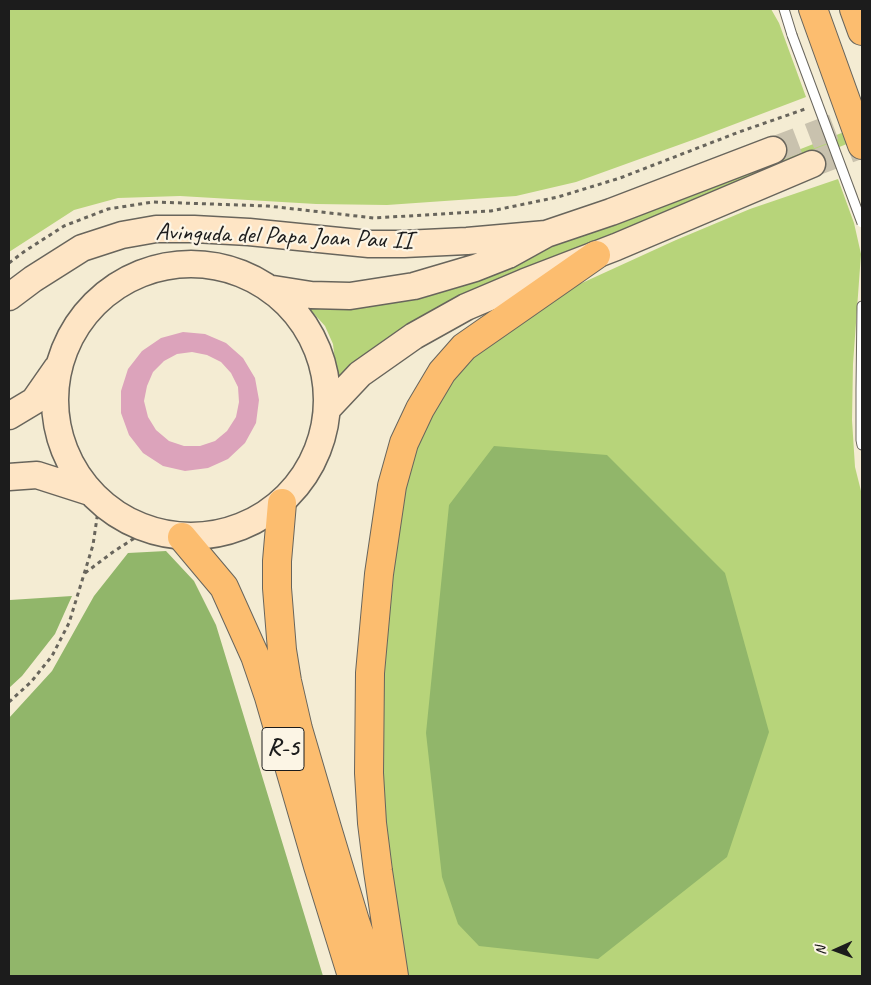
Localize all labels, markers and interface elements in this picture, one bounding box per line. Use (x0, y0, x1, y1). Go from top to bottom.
street label: Avinguda del Papa Joan Pau II (155, 218, 413, 256)
road number: R-5 (262, 728, 304, 771)
north arrow (811, 925, 861, 975)
text: N (812, 946, 829, 955)

